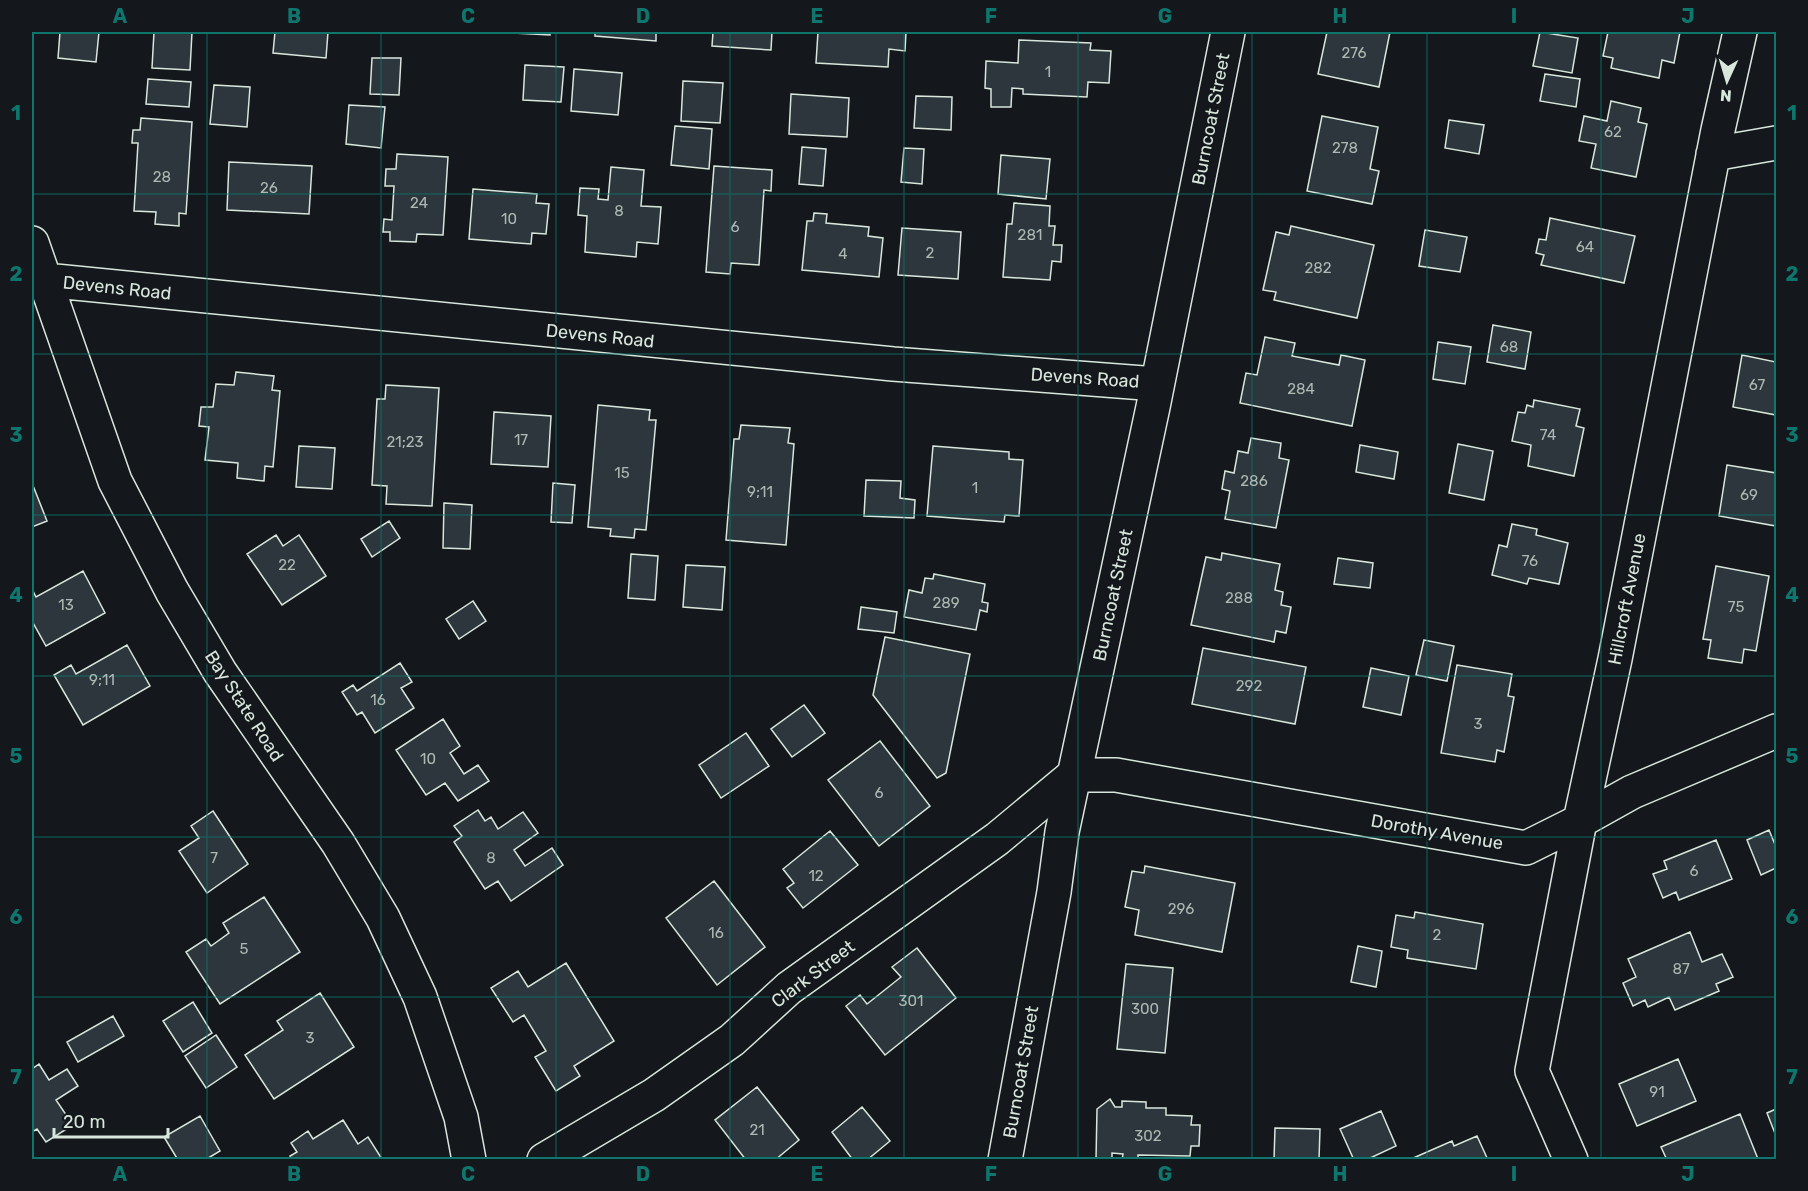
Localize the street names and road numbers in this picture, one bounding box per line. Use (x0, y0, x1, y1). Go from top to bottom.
street label: Burncoat Street (1187, 51, 1235, 187)
street label: Devens Road (62, 271, 172, 305)
street label: Devens Road (545, 319, 655, 353)
street label: Devens Road (1030, 363, 1140, 393)
street label: Burncoat Street (1088, 527, 1138, 663)
street label: Hillcroft Avenue (1603, 531, 1651, 667)
street label: Bay State Road (200, 646, 288, 766)
street label: Dorothy Avenue (1369, 810, 1505, 854)
street label: Clark Street (767, 936, 859, 1012)
street label: Burncoat Street (999, 1004, 1043, 1140)

